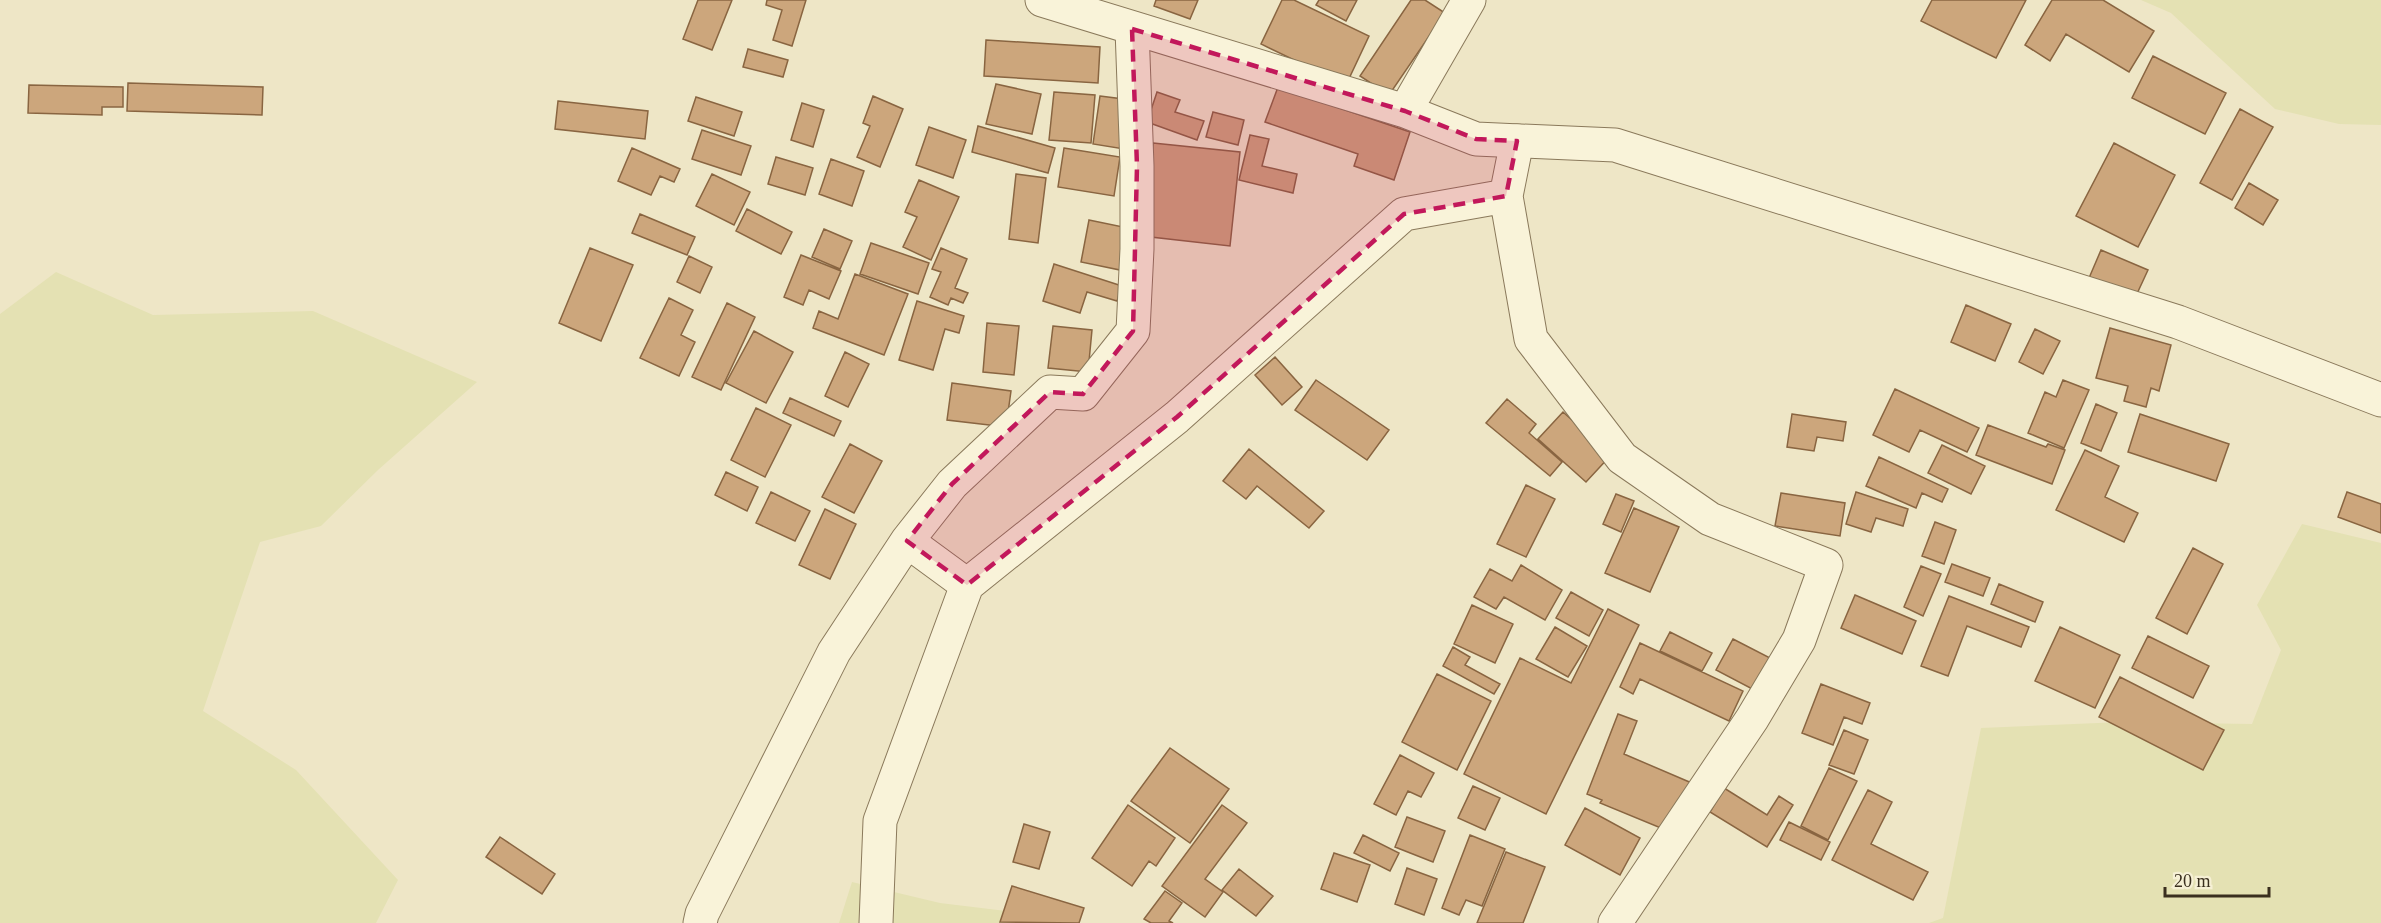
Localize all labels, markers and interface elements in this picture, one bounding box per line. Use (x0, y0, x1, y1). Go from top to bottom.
scale bar (2165, 860, 2268, 898)
text: 20 m (2174, 871, 2211, 891)

